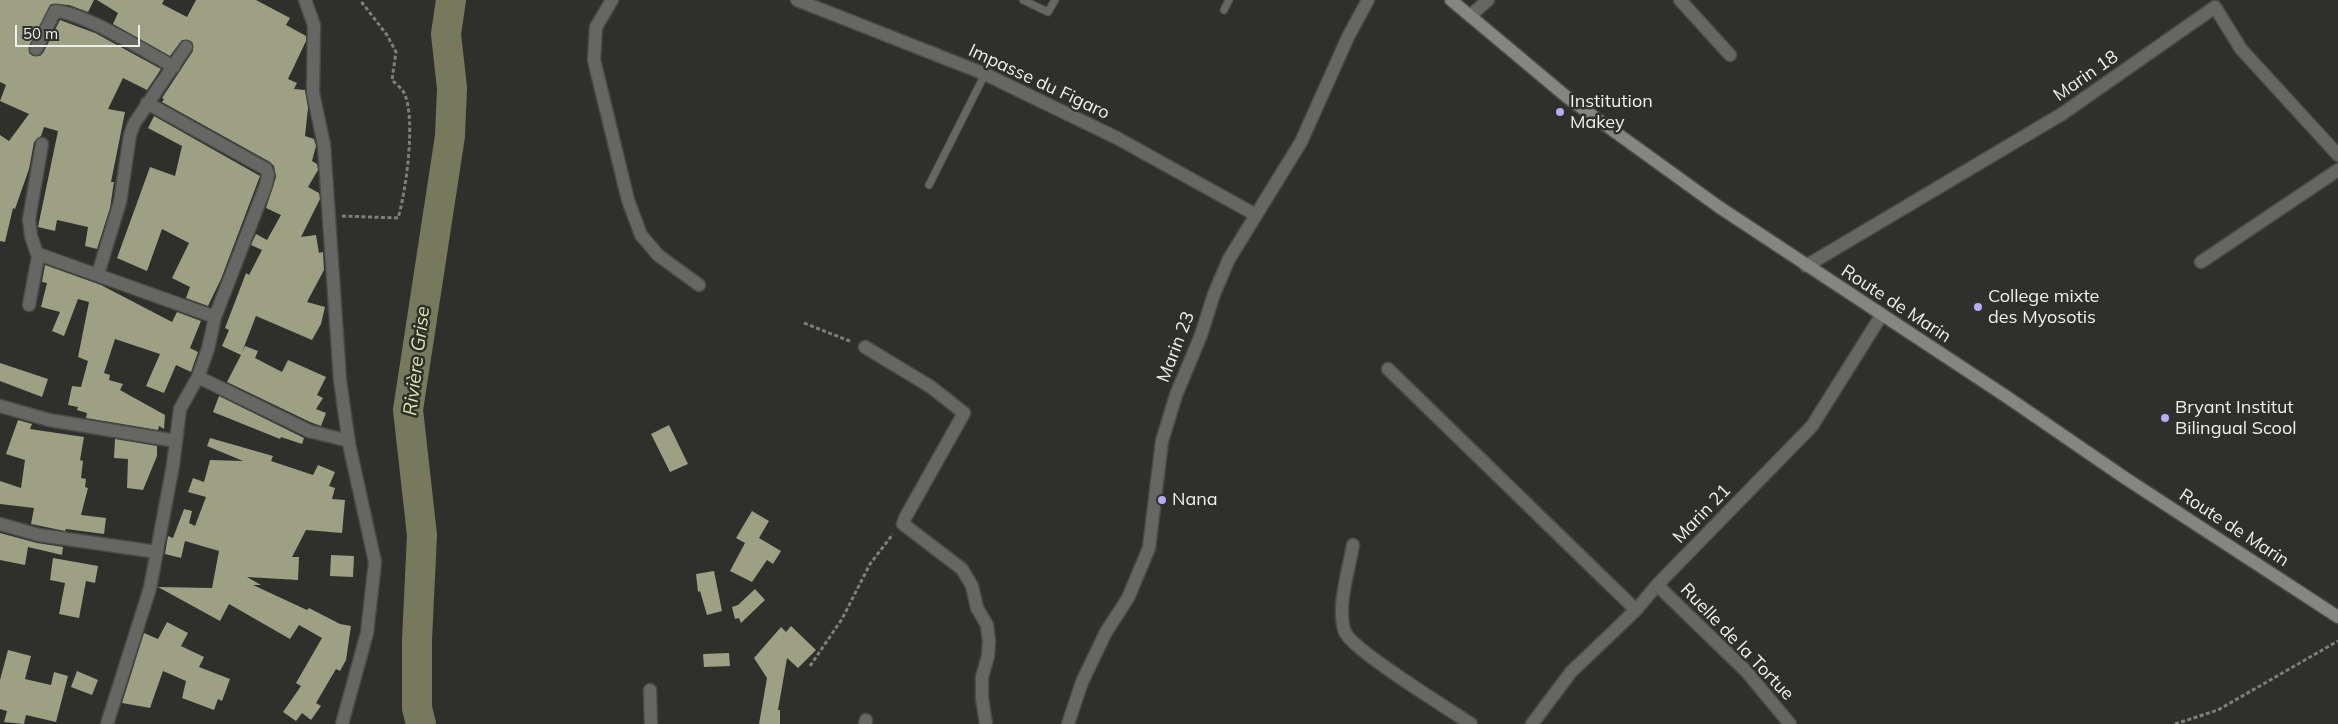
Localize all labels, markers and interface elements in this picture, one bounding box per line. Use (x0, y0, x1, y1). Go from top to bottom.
scale bar (18, 15, 142, 47)
text: 50 m (23, 24, 58, 43)
street label: Impasse du Figaro (965, 40, 1113, 124)
street label: Marin 18 (2050, 46, 2122, 106)
place label: Institution Makey (1570, 91, 1653, 134)
marker: Institution Makey (1554, 106, 1566, 118)
street label: Route de Marin (1837, 260, 1955, 348)
place label: College mixte des Myosotis (1988, 286, 2099, 328)
marker: College mixte des Myosotis (1972, 301, 1984, 313)
water label: Rivière Grise (399, 305, 435, 417)
street label: Marin 23 (1153, 309, 1199, 385)
place label: Bryant Institut Bilingual Scool (2175, 397, 2296, 439)
marker: Bryant Institut Bilingual Scool (2159, 412, 2171, 424)
street label: Marin 21 (1669, 480, 1735, 548)
street label: Route de Marin (2175, 484, 2293, 572)
place label: Nana (1172, 489, 1218, 511)
marker: Nana (1156, 494, 1168, 506)
street label: Ruelle de la Tortue (1676, 579, 1798, 705)

